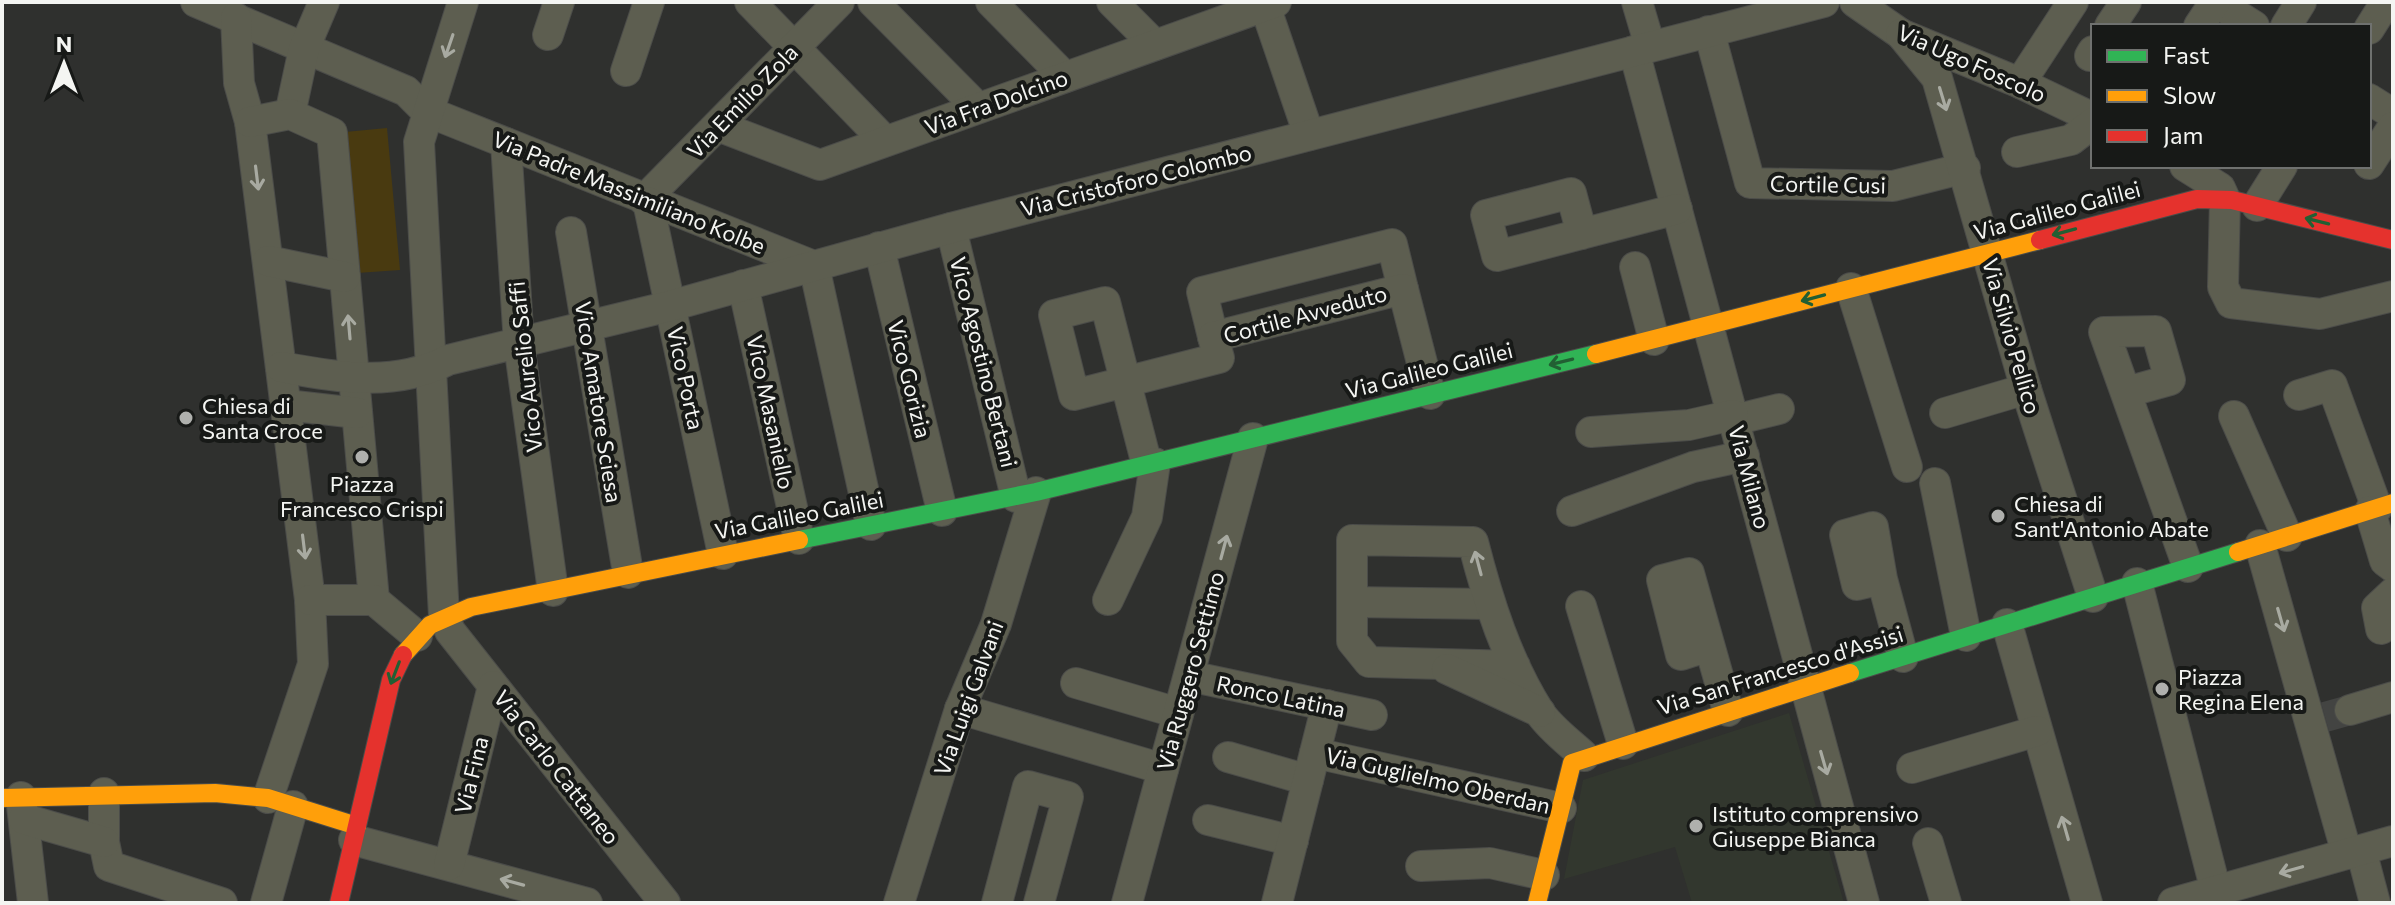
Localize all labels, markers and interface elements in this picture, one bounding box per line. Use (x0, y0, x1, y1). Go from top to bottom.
street label: Via Ugo Foscolo (1894, 18, 2050, 108)
north arrow (24, 24, 104, 104)
legend (2091, 24, 2371, 168)
text: N (56, 30, 72, 57)
one-way arrow (440, 33, 455, 58)
street label: Via Emilio Zola (681, 38, 803, 164)
text: Fast (2163, 40, 2210, 69)
street label: Via Fra Dolcino (921, 64, 1071, 140)
text: Slow (2163, 80, 2216, 109)
one-way arrow (1936, 85, 1951, 111)
text: Jam (2163, 120, 2203, 149)
street label: Via Padre Massimiliano Kolbe (489, 125, 769, 259)
street label: Via Cristoforo Colombo (1018, 138, 1254, 222)
one-way arrow (250, 165, 265, 190)
street label: Cortile Cusi (1770, 169, 1886, 199)
street label: Via Galileo Galilei (1971, 175, 2143, 245)
one-way arrow (2305, 213, 2331, 228)
one-way arrow (2052, 226, 2078, 241)
street label: Vico Agostino Bertani (945, 254, 1023, 470)
street label: Via Silvio Pellico (1977, 255, 2047, 417)
street label: Cortile Avveduto (1220, 279, 1390, 349)
street label: Vico Aurelio Saffi (503, 280, 547, 454)
one-way arrow (1800, 292, 1826, 307)
street label: Vico Amatore Sciesa (570, 299, 628, 505)
one-way arrow (342, 314, 357, 341)
street label: Vico Gorizia (882, 317, 938, 441)
street label: Vico Porta (662, 324, 710, 432)
street label: Vico Masaniello (741, 332, 801, 492)
street label: Via Galileo Galilei (1342, 336, 1516, 404)
one-way arrow (1548, 356, 1574, 371)
place label: Chiesa di Santa Croce (202, 392, 323, 444)
marker: Chiesa di Santa Croce (177, 409, 195, 427)
street label: Via Milano (1723, 422, 1777, 532)
marker: Piazza Francesco Crispi (353, 448, 371, 466)
place label: Piazza Francesco Crispi (280, 470, 444, 522)
street label: Via Galileo Galilei (712, 485, 886, 545)
place label: Chiesa di Sant'Antonio Abate (2014, 490, 2209, 542)
marker: Chiesa di Sant'Antonio Abate (1989, 507, 2007, 525)
one-way arrow (296, 533, 311, 560)
one-way arrow (1217, 534, 1232, 560)
one-way arrow (1470, 550, 1485, 576)
street label: Via Ruggero Settimo (1150, 569, 1230, 773)
one-way arrow (2274, 606, 2289, 632)
street label: Via Luigi Galvani (927, 617, 1009, 779)
street label: Via San Francesco d'Assisi (1654, 620, 1906, 720)
one-way arrow (387, 660, 401, 685)
place label: Piazza Regina Elena (2178, 663, 2304, 715)
street label: Ronco Latina (1214, 669, 1348, 723)
marker: Piazza Regina Elena (2153, 680, 2171, 698)
street label: Via Carlo Cattaneo (488, 685, 626, 849)
street label: Via Fina (448, 733, 494, 817)
street label: Via Guglielmo Oberdan (1323, 741, 1553, 819)
one-way arrow (1818, 750, 1832, 775)
place label: Istituto comprensivo Giuseppe Bianca (1712, 800, 1919, 852)
one-way arrow (2057, 816, 2071, 841)
marker: Istituto comprensivo Giuseppe Bianca (1687, 817, 1705, 835)
one-way arrow (2278, 863, 2304, 878)
one-way arrow (499, 874, 525, 889)

